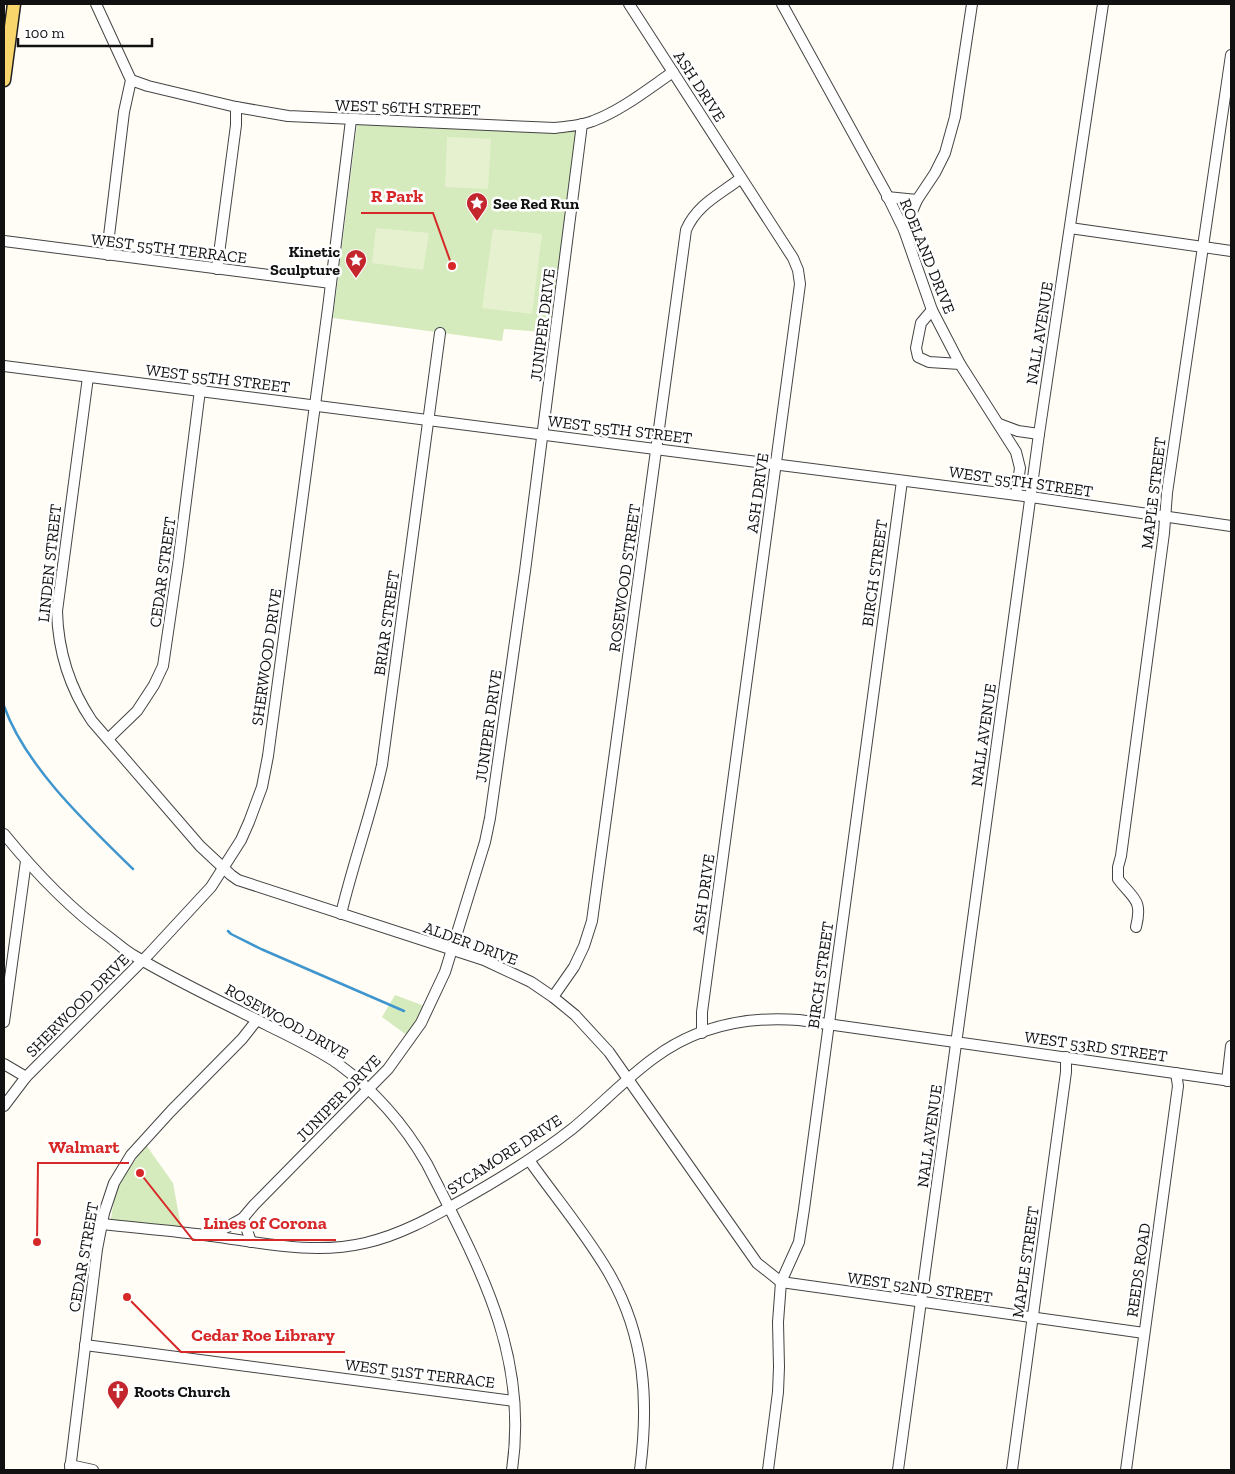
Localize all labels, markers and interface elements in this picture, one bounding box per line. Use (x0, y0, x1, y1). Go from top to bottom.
scale bar (18, 15, 151, 47)
text: 100 m (25, 24, 64, 42)
street label: ASH DRIVE (670, 47, 729, 125)
street label: WEST 56TH STREET (335, 95, 481, 120)
callout: R Park (361, 180, 433, 213)
text: R Park (371, 185, 423, 207)
place icon: See Red Run (465, 191, 489, 222)
place label: See Red Run (493, 194, 580, 213)
street label: ROELAND DRIVE (896, 196, 959, 316)
street label: WEST 55TH TERRACE (90, 230, 248, 267)
place label: Kinetic Sculpture (270, 242, 340, 279)
place icon: Kinetic Sculpture (344, 248, 368, 279)
street label: JUNIPER DRIVE (526, 268, 559, 383)
street label: NALL AVENUE (1022, 280, 1057, 386)
street label: WEST 55TH STREET (145, 360, 291, 397)
street label: WEST 55TH STREET (547, 411, 693, 448)
street label: MAPLE STREET (1137, 436, 1170, 550)
street label: ASH DRIVE (742, 452, 773, 534)
street label: WEST 55TH STREET (948, 462, 1094, 501)
street label: LINDEN STREET (34, 503, 65, 623)
street label: ROSEWOOD STREET (605, 503, 644, 653)
street label: CEDAR STREET (145, 515, 180, 629)
street label: BIRCH STREET (858, 518, 891, 628)
street label: BRIAR STREET (370, 569, 403, 677)
street label: SHERWOOD DRIVE (247, 587, 286, 727)
street label: JUNIPER DRIVE (471, 668, 506, 784)
street label: NALL AVENUE (967, 682, 1000, 788)
street label: ASH DRIVE (688, 853, 719, 935)
street label: ALDER DRIVE (421, 918, 521, 969)
street label: BIRCH STREET (804, 920, 837, 1030)
street label: SHERWOOD DRIVE (22, 950, 133, 1061)
street label: ROSEWOOD DRIVE (222, 980, 352, 1063)
street label: WEST 53RD STREET (1023, 1027, 1169, 1066)
street label: JUNIPER DRIVE (292, 1051, 385, 1146)
street label: NALL AVENUE (913, 1083, 946, 1189)
street label: SYCAMORE DRIVE (443, 1110, 565, 1199)
callout: Walmart (38, 1130, 129, 1163)
text: Walmart (48, 1136, 120, 1158)
street label: CEDAR STREET (64, 1200, 103, 1314)
street label: MAPLE STREET (1008, 1205, 1043, 1319)
callout: Lines of Corona (193, 1207, 336, 1240)
text: Lines of Corona (203, 1212, 327, 1234)
street label: REEDS ROAD (1122, 1222, 1154, 1318)
street label: WEST 52ND STREET (846, 1268, 994, 1307)
callout: Cedar Roe Library (181, 1319, 345, 1352)
text: Cedar Roe Library (191, 1324, 335, 1346)
street label: WEST 51ST TERRACE (344, 1355, 496, 1392)
church icon: Roots Church (106, 1379, 130, 1410)
place label: Roots Church (134, 1382, 231, 1401)

